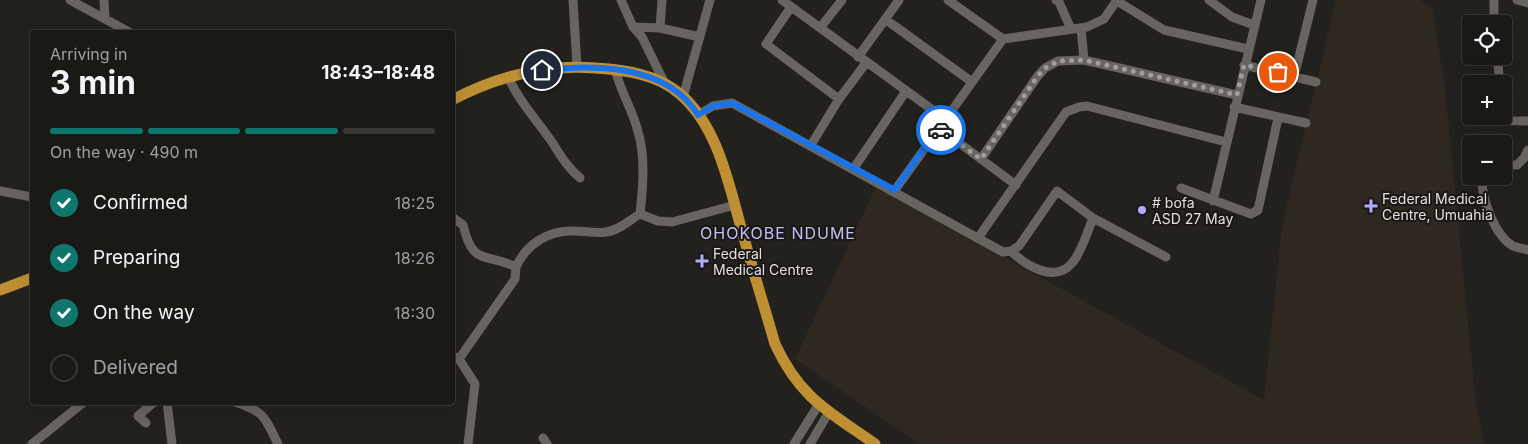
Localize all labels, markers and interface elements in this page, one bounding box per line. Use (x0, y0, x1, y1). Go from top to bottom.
map controls (1462, 15, 1512, 185)
button: locate (1462, 15, 1512, 65)
text: Arriving in (50, 44, 127, 64)
pin (521, 49, 563, 91)
pin (1257, 51, 1299, 93)
icon: home (528, 56, 556, 84)
icon: bag (1264, 58, 1292, 86)
text: 18:43–18:48 (321, 61, 435, 84)
text: 3 min (50, 63, 136, 102)
button: + (1462, 75, 1512, 125)
courier (916, 105, 966, 155)
icon: car (927, 116, 955, 144)
button: − (1462, 135, 1512, 185)
text: On the way · 490 m (50, 142, 198, 162)
icon: check (50, 189, 78, 217)
place label: Federal Medical Centre, Umuahia (1382, 190, 1493, 223)
text: Confirmed (93, 191, 188, 214)
text: 18:25 (395, 193, 435, 213)
place label: # bofa ASD 27 May (1152, 194, 1233, 227)
marker: Federal Medical Centre, Umuahia (1364, 199, 1378, 213)
marker: # bofa ASD 27 May (1136, 204, 1148, 216)
district label: OHOKOBE NDUME (700, 223, 856, 243)
icon: check (50, 244, 78, 272)
place label: Federal Medical Centre (713, 245, 814, 278)
text: Preparing (93, 246, 180, 269)
text: 18:26 (394, 248, 435, 268)
marker: Federal Medical Centre (695, 254, 709, 268)
icon: check (50, 299, 78, 327)
text: On the way (93, 301, 195, 324)
text: 18:30 (394, 303, 435, 323)
text: Delivered (93, 356, 178, 379)

